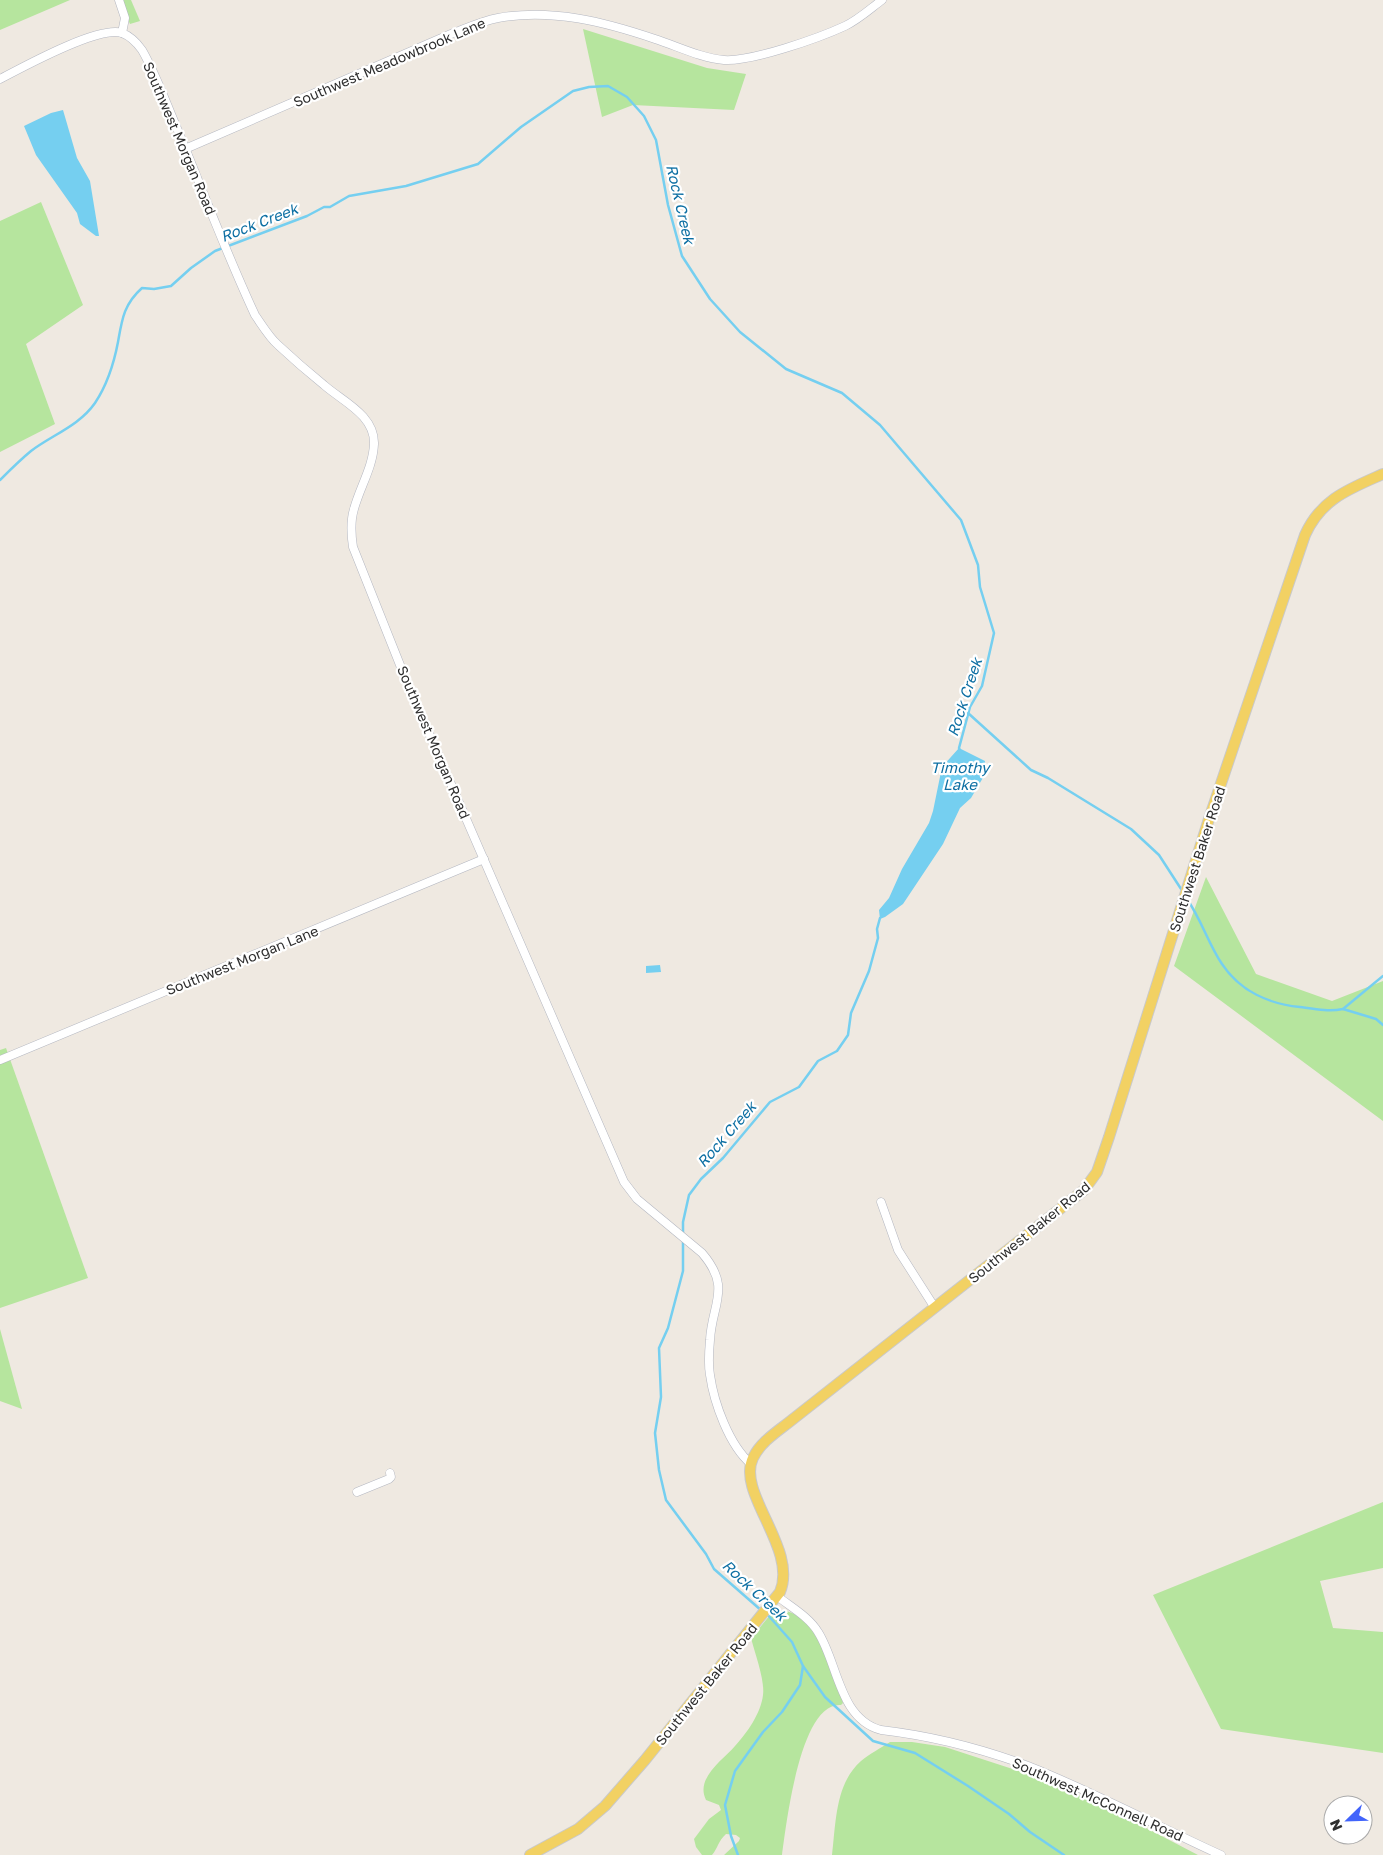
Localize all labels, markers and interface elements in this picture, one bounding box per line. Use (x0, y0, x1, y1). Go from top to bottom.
street label: Southwest Meadowbrook Lane (290, 14, 488, 110)
street label: Southwest Morgan Road (140, 59, 220, 217)
water label: Rock Creek (663, 162, 699, 247)
water label: Rock Creek (218, 198, 302, 245)
water label: Rock Creek (943, 654, 986, 738)
street label: Southwest Morgan Road (394, 663, 474, 821)
water label: Timothy Lake (931, 758, 992, 793)
street label: Southwest Baker Road (1165, 784, 1229, 934)
street label: Southwest Morgan Lane (163, 922, 321, 998)
water label: Rock Creek (693, 1096, 760, 1171)
street label: Southwest Baker Road (965, 1178, 1093, 1286)
water label: Rock Creek (719, 1556, 792, 1625)
street label: Southwest Baker Road (652, 1620, 760, 1748)
street label: Southwest McConnell Road (1010, 1754, 1186, 1844)
north arrow (1323, 1795, 1373, 1845)
text: N (1326, 1817, 1345, 1833)

